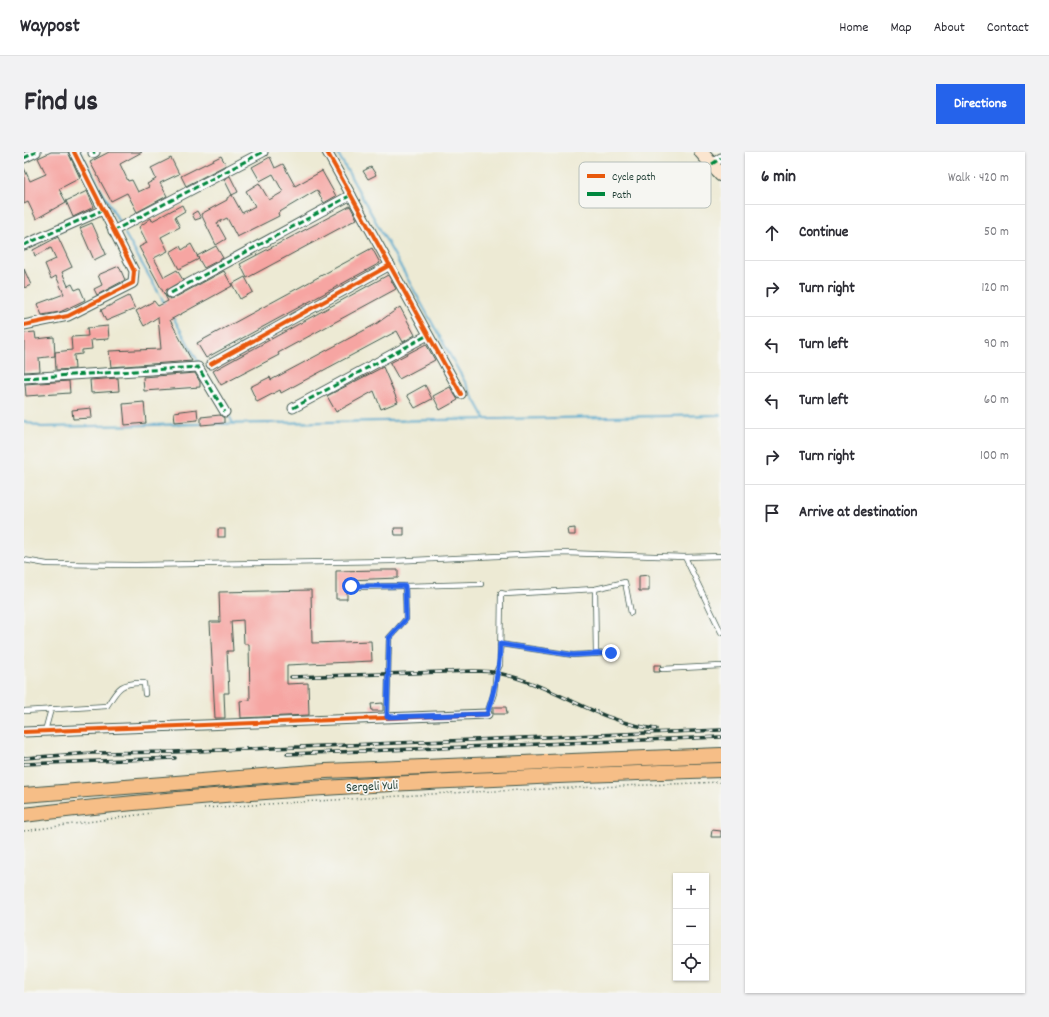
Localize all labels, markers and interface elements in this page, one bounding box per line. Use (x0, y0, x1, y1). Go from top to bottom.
text: Waypost (20, 14, 80, 41)
text: Home (839, 18, 868, 38)
text: Map (890, 18, 912, 38)
text: About (934, 18, 965, 38)
text: Contact (987, 18, 1029, 38)
text: Find us (24, 84, 98, 124)
button: Directions (936, 84, 1025, 124)
legend (579, 162, 711, 208)
text: 6 min (761, 166, 796, 190)
text: Walk · 420 m (948, 169, 1009, 188)
text: Cycle path (612, 170, 656, 186)
text: Path (612, 188, 631, 204)
icon: ahead (761, 222, 783, 244)
text: Continue (799, 222, 848, 244)
text: 50 m (984, 223, 1009, 242)
icon: right (761, 278, 783, 300)
text: Turn right (799, 278, 855, 300)
text: 120 m (981, 279, 1009, 298)
icon: left (761, 334, 783, 356)
text: Turn left (799, 334, 848, 356)
text: 90 m (984, 335, 1009, 354)
icon: left (761, 390, 783, 412)
text: Turn left (799, 390, 848, 412)
text: 60 m (984, 391, 1009, 410)
icon: right (761, 446, 783, 468)
text: Turn right (799, 446, 855, 468)
text: 100 m (980, 447, 1009, 466)
icon: arrive (761, 502, 783, 524)
text: Arrive at destination (799, 502, 917, 524)
route start (342, 577, 360, 595)
route end (602, 644, 620, 662)
street label: Sergeli Yuli (346, 777, 399, 798)
map controls (673, 873, 709, 981)
button: + (673, 873, 709, 909)
button: − (673, 909, 709, 945)
button: locate (673, 945, 709, 981)

